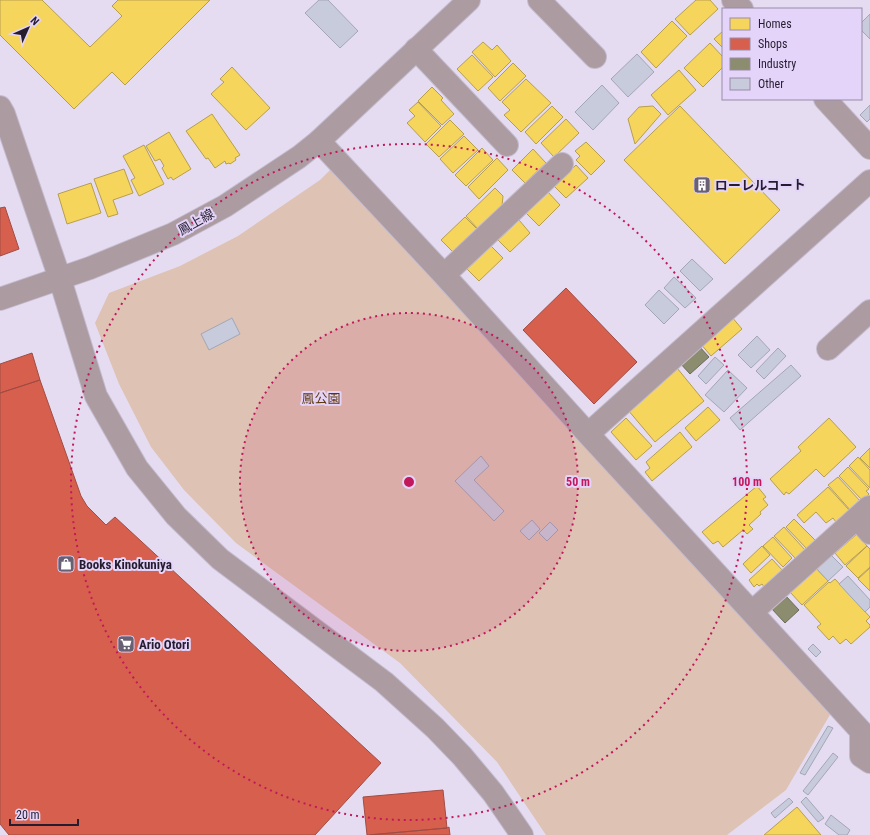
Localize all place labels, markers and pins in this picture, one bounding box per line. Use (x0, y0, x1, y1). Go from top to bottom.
building icon: ローレルコート (692, 175, 712, 195)
place label: ローレルコート (715, 178, 806, 193)
centre of rings (402, 475, 416, 489)
shop icon: Books Kinokuniya (56, 554, 76, 574)
place label: Books Kinokuniya (79, 557, 172, 572)
supermarket icon: Ario Otori (116, 634, 136, 654)
place label: Ario Otori (139, 637, 190, 652)

